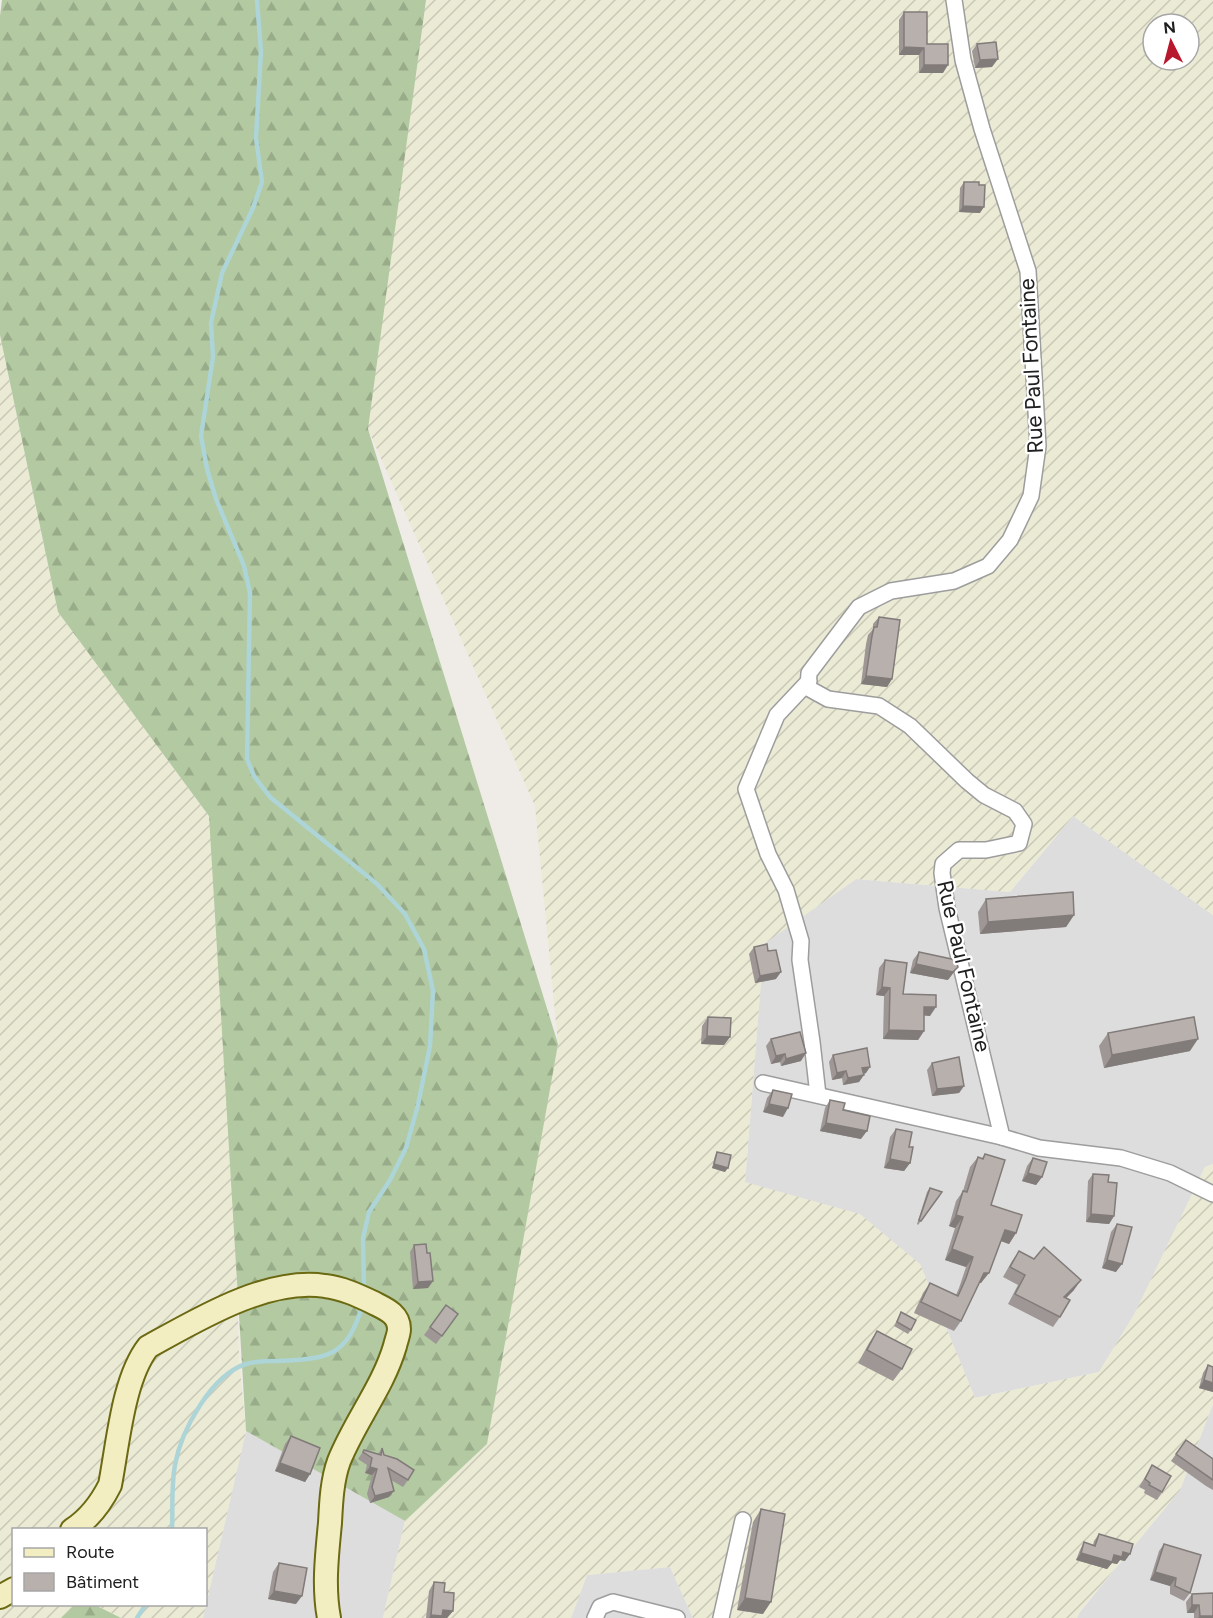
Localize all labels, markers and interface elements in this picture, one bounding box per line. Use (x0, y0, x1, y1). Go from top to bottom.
north arrow (1141, 12, 1201, 72)
text: N (1162, 17, 1177, 38)
street label: Rue Paul Fontaine (1013, 278, 1049, 454)
street label: Rue Paul Fontaine (931, 877, 997, 1055)
legend (12, 1528, 207, 1606)
text: Route (66, 1541, 115, 1563)
text: Bâtiment (66, 1571, 139, 1593)

